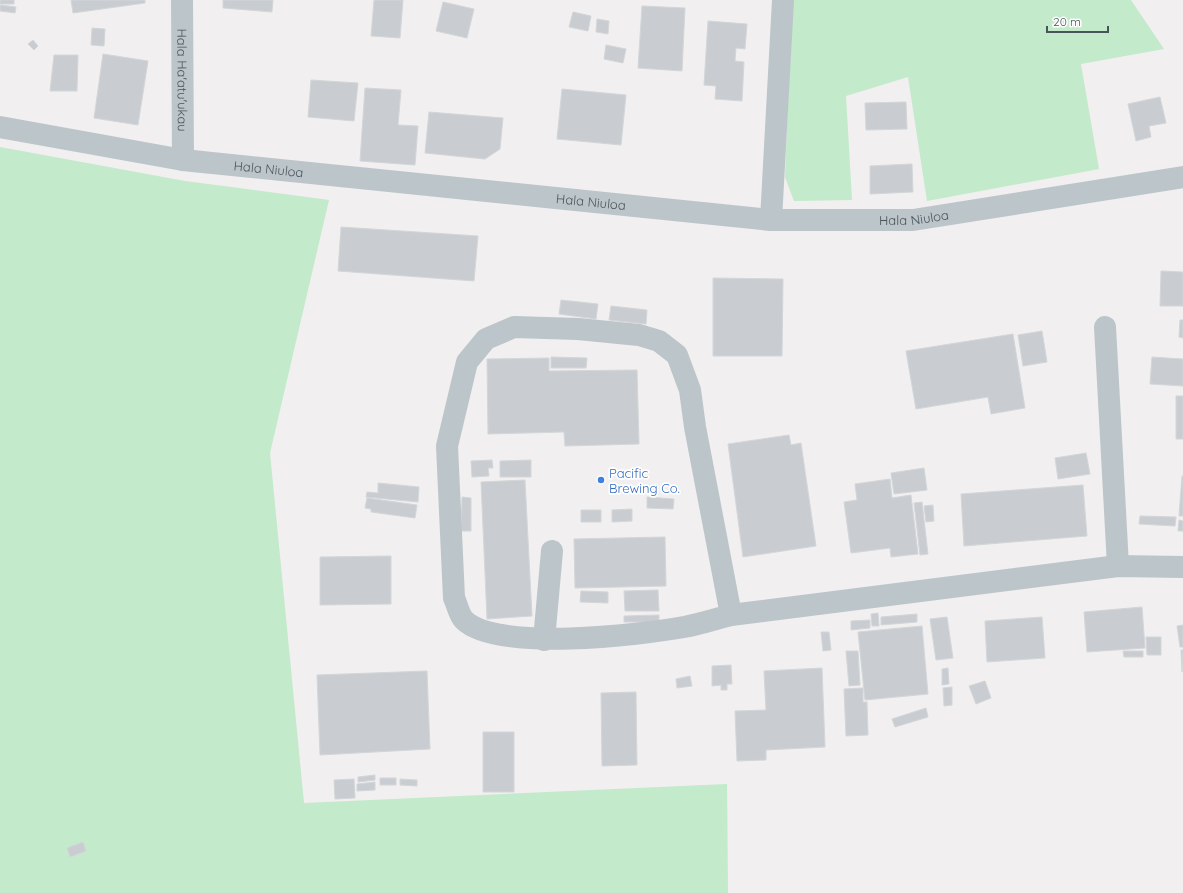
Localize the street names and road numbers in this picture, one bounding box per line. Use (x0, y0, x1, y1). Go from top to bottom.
street label: Hala Ha'atu'ukau (174, 28, 191, 132)
street label: Hala Niuloa (233, 157, 304, 180)
street label: Hala Niuloa (555, 190, 627, 213)
street label: Hala Niuloa (879, 206, 950, 228)

